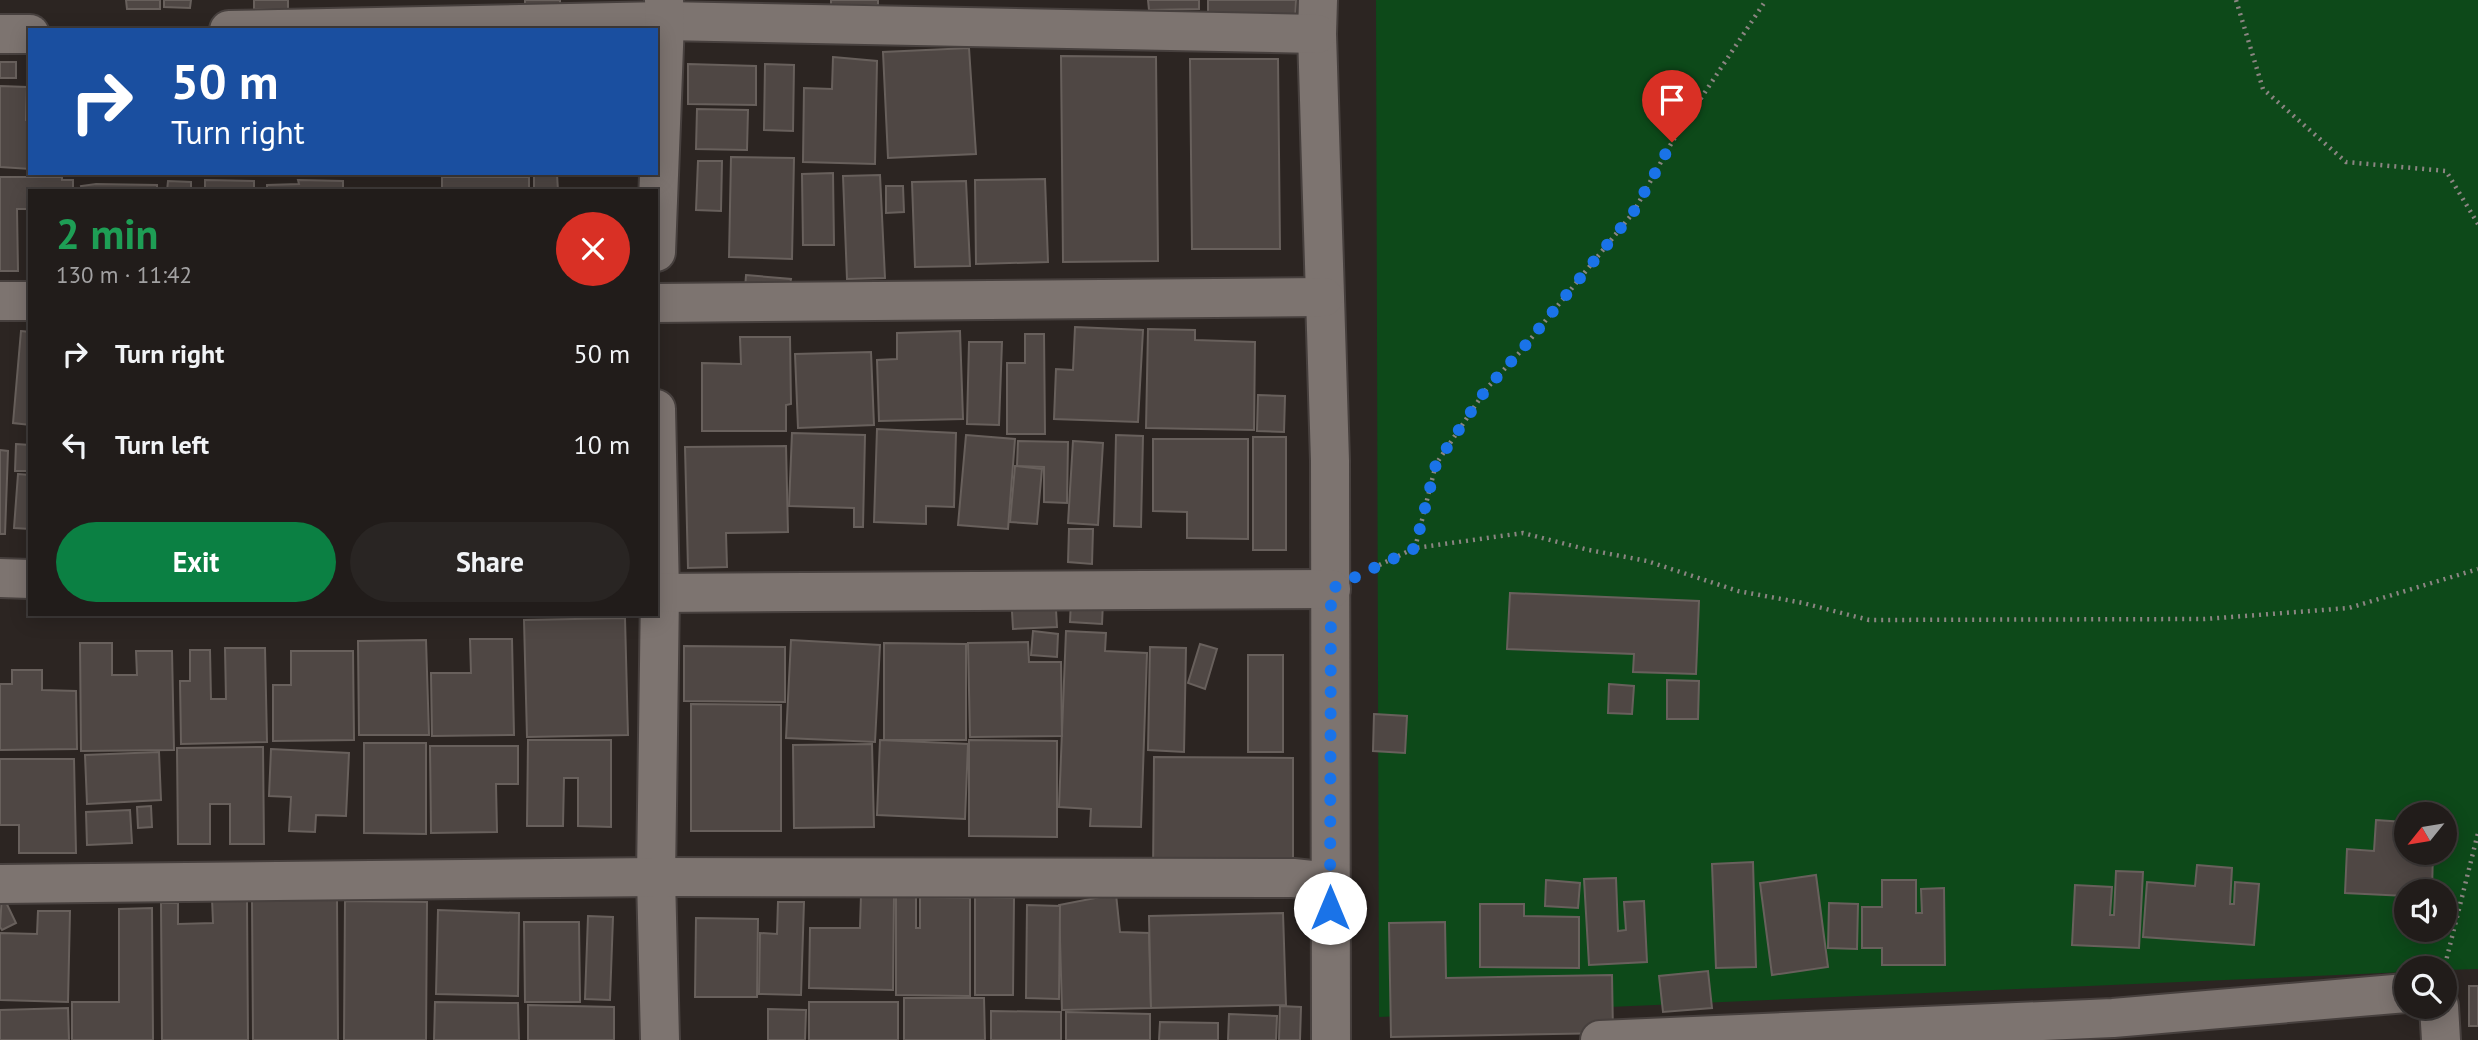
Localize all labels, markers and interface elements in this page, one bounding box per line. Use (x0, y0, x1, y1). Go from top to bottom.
text: 50 m (171, 49, 278, 113)
icon: right (56, 56, 147, 147)
pin (1642, 70, 1702, 142)
icon: arrive (1653, 81, 1691, 119)
text: Turn right (171, 111, 305, 153)
text: 2 min (56, 206, 158, 261)
button: close (556, 212, 630, 286)
text: 130 m · 11:42 (56, 260, 192, 289)
icon: right (56, 335, 94, 373)
text: Turn right (115, 337, 224, 370)
text: 50 m (574, 337, 630, 370)
icon: left (56, 426, 94, 464)
text: Turn left (115, 428, 209, 461)
text: 10 m (574, 428, 630, 461)
button: Exit (56, 522, 336, 602)
button: Share (350, 522, 630, 602)
north arrow (2394, 802, 2457, 864)
map controls (2394, 802, 2457, 1019)
position arrow (1293, 871, 1367, 945)
button: sound (2394, 879, 2457, 942)
button: search (2394, 956, 2457, 1019)

